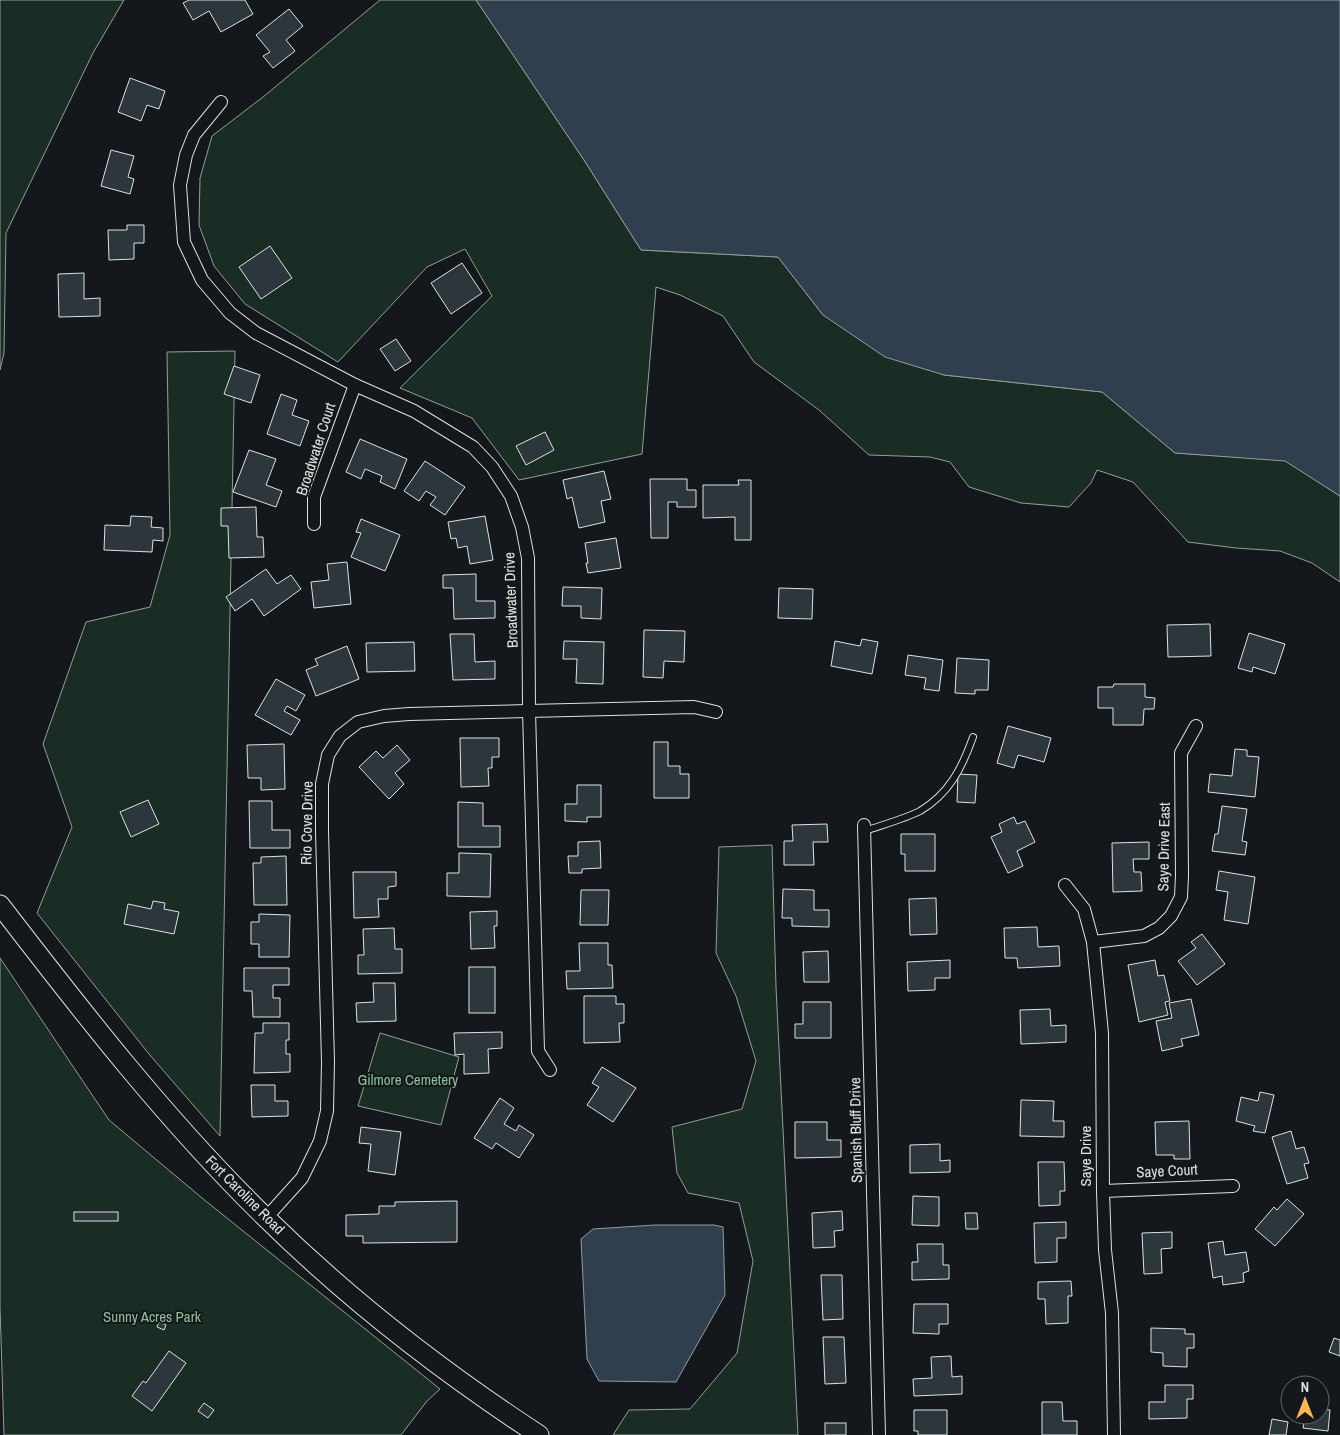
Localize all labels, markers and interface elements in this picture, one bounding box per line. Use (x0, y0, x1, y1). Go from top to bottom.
street label: Broadwater Court (291, 399, 341, 498)
street label: Broadwater Drive (498, 552, 523, 648)
street label: Rio Cove Drive (295, 781, 318, 865)
street label: Saye Drive East (1152, 802, 1175, 892)
park label: Gilmore Cemetery (358, 1069, 459, 1090)
street label: Spanish Bluff Drive (844, 1077, 867, 1183)
street label: Saye Drive (1075, 1125, 1096, 1186)
street label: Fort Caroline Road (201, 1150, 290, 1239)
street label: Saye Court (1136, 1158, 1199, 1183)
park label: Sunny Acres Park (103, 1306, 202, 1327)
north arrow (1280, 1375, 1330, 1425)
text: N (1301, 1378, 1309, 1396)

